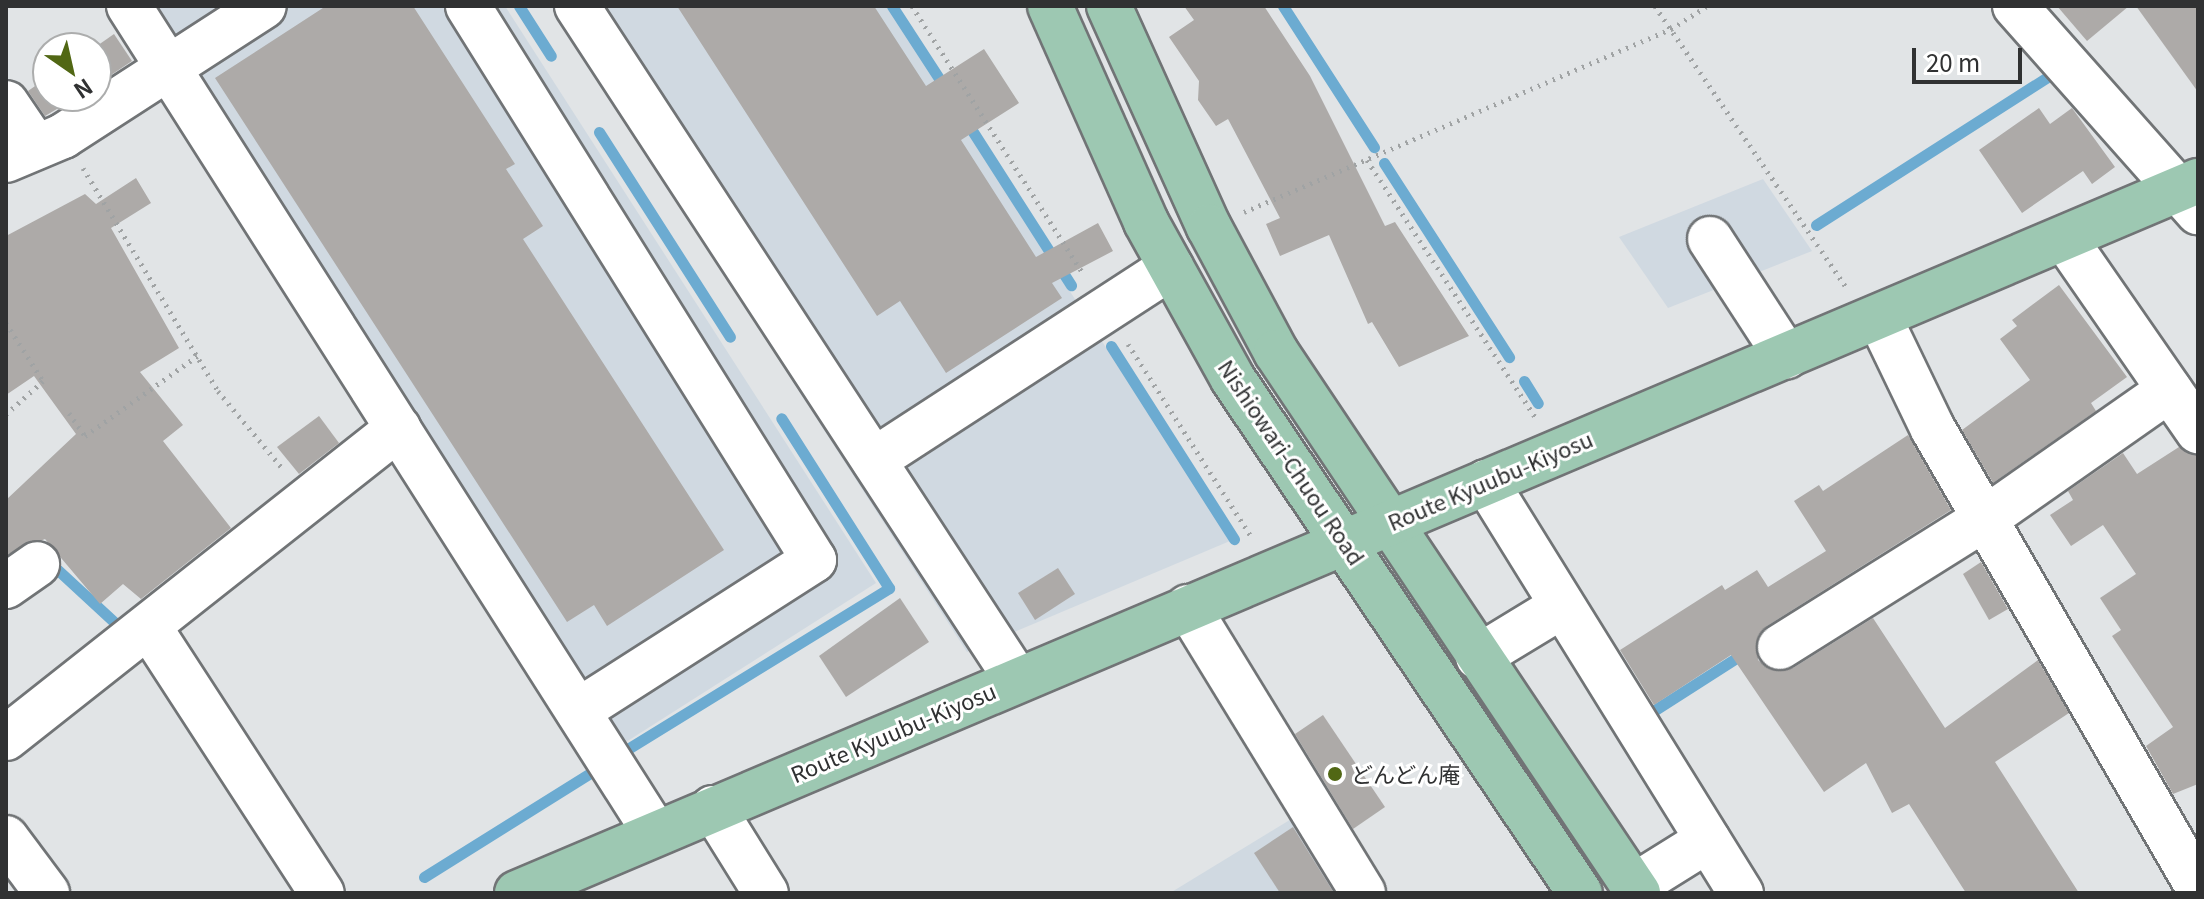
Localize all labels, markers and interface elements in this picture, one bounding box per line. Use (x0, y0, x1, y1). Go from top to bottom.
north arrow (32, 32, 112, 112)
scale bar (1916, 32, 2026, 82)
text: 20 m (1926, 44, 1980, 79)
text: N (69, 72, 100, 108)
street label: Nishiowari-Chuou Road (1213, 354, 1371, 570)
street label: Route Kyuubu-Kiyosu (1383, 425, 1597, 535)
street label: Route Kyuubu-Kiyosu (786, 677, 1000, 787)
place label: どんどん庵 (1351, 761, 1461, 787)
marker: どんどん庵 (1326, 765, 1344, 783)

